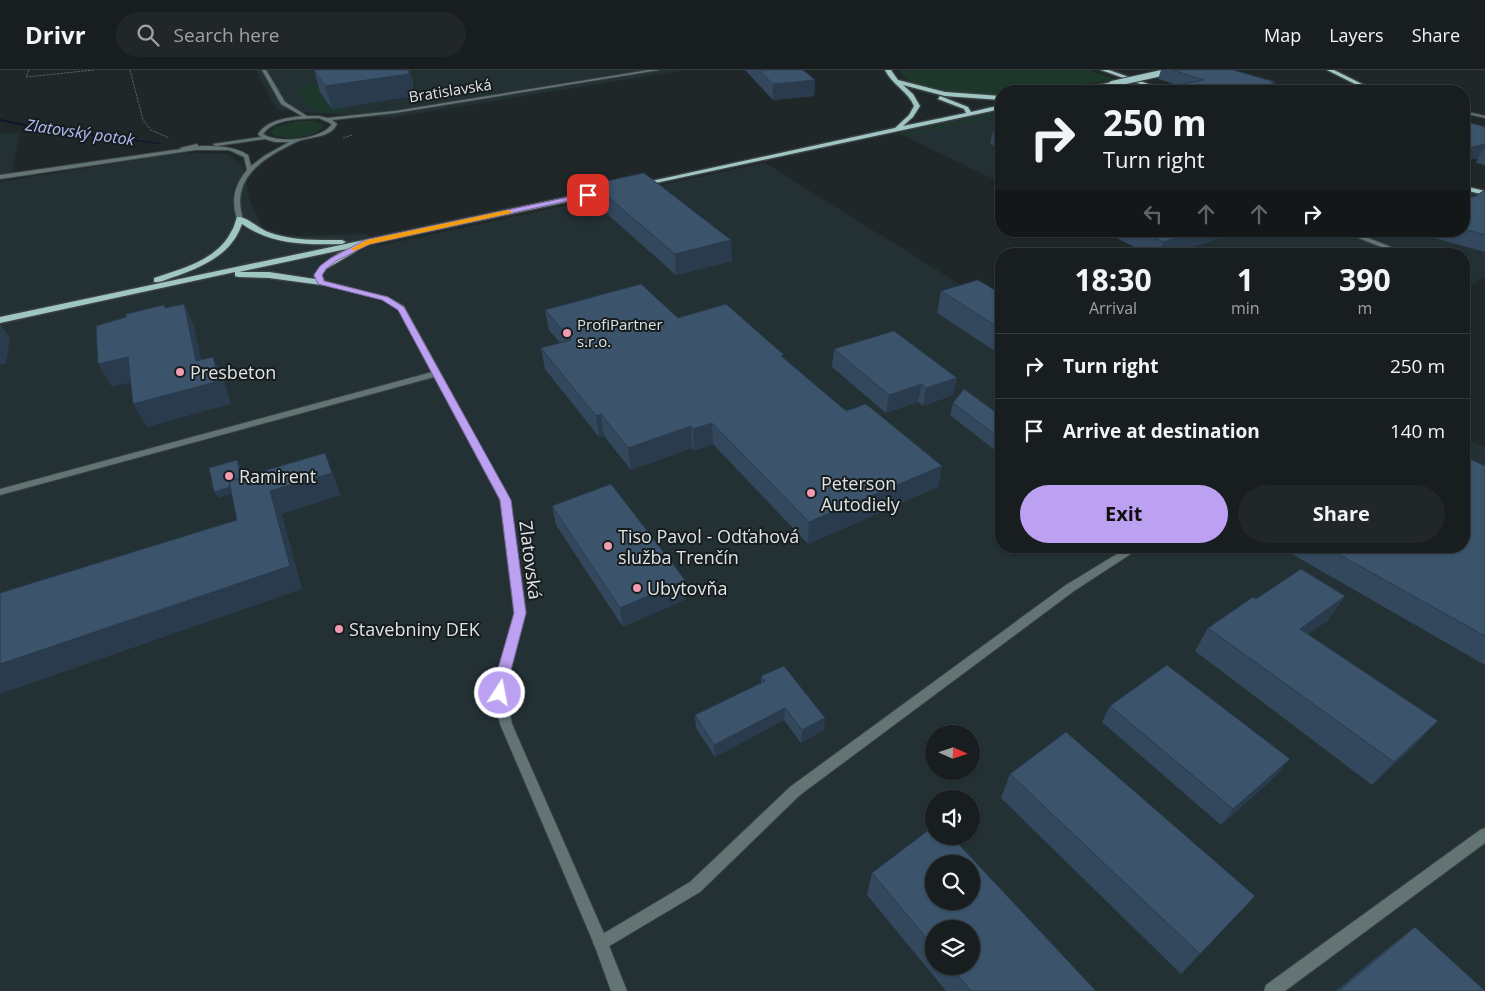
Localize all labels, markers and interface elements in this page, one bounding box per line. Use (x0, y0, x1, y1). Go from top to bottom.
search box (116, 12, 466, 57)
text: Drivr (25, 18, 86, 51)
icon: search (134, 21, 162, 49)
text: Search here (174, 22, 279, 48)
text: Map (1264, 23, 1301, 47)
text: Layers (1329, 23, 1384, 47)
text: Share (1412, 23, 1460, 47)
street label: Bratislavská (407, 74, 493, 106)
text: 250 m (1103, 99, 1207, 146)
icon: right (1020, 105, 1085, 170)
water label: Zlatovský potok (23, 113, 137, 151)
text: Turn right (1103, 144, 1205, 174)
pin (567, 174, 609, 216)
icon: arrive (574, 181, 602, 209)
icon: left (1139, 200, 1167, 228)
icon: ahead (1192, 200, 1220, 228)
icon: ahead (1245, 200, 1273, 228)
icon: right (1298, 200, 1326, 228)
text: 18:30 (1074, 259, 1152, 300)
text: 1 (1237, 259, 1254, 300)
text: 390 (1339, 259, 1391, 300)
text: Arrival (1089, 297, 1137, 319)
text: min (1231, 297, 1260, 319)
text: m (1357, 297, 1372, 319)
place label: ProfiPartner s.r.o. (577, 314, 663, 351)
marker: ProfiPartner s.r.o. (561, 327, 573, 339)
icon: right (1020, 352, 1048, 380)
text: Turn right (1063, 353, 1158, 379)
text: 250 m (1390, 353, 1445, 379)
place label: Presbeton (190, 360, 276, 384)
marker: Presbeton (174, 366, 186, 378)
icon: arrive (1020, 417, 1048, 445)
text: Arrive at destination (1063, 418, 1260, 444)
text: 140 m (1390, 418, 1445, 444)
place label: Ramirent (239, 464, 316, 488)
marker: Ramirent (223, 470, 235, 482)
place label: Peterson Autodiely (821, 471, 901, 516)
button: Exit (1020, 485, 1228, 543)
button: Share (1238, 485, 1445, 543)
marker: Peterson Autodiely (805, 487, 817, 499)
street label: Zlatovská (514, 519, 548, 601)
place label: Tiso Pavol - Odťahová služba Trenčín (618, 524, 799, 569)
marker: Tiso Pavol - Odťahová služba Trenčín (602, 540, 614, 552)
place label: Ubytovňa (647, 576, 727, 600)
marker: Ubytovňa (631, 582, 643, 594)
place label: Stavebniny DEK (349, 617, 481, 641)
marker: Stavebniny DEK (333, 623, 345, 635)
position arrow (473, 666, 525, 718)
north arrow (925, 725, 980, 780)
map controls (925, 725, 980, 975)
button: sound (925, 790, 980, 845)
button: search (925, 855, 980, 910)
button: layers (925, 920, 980, 975)

